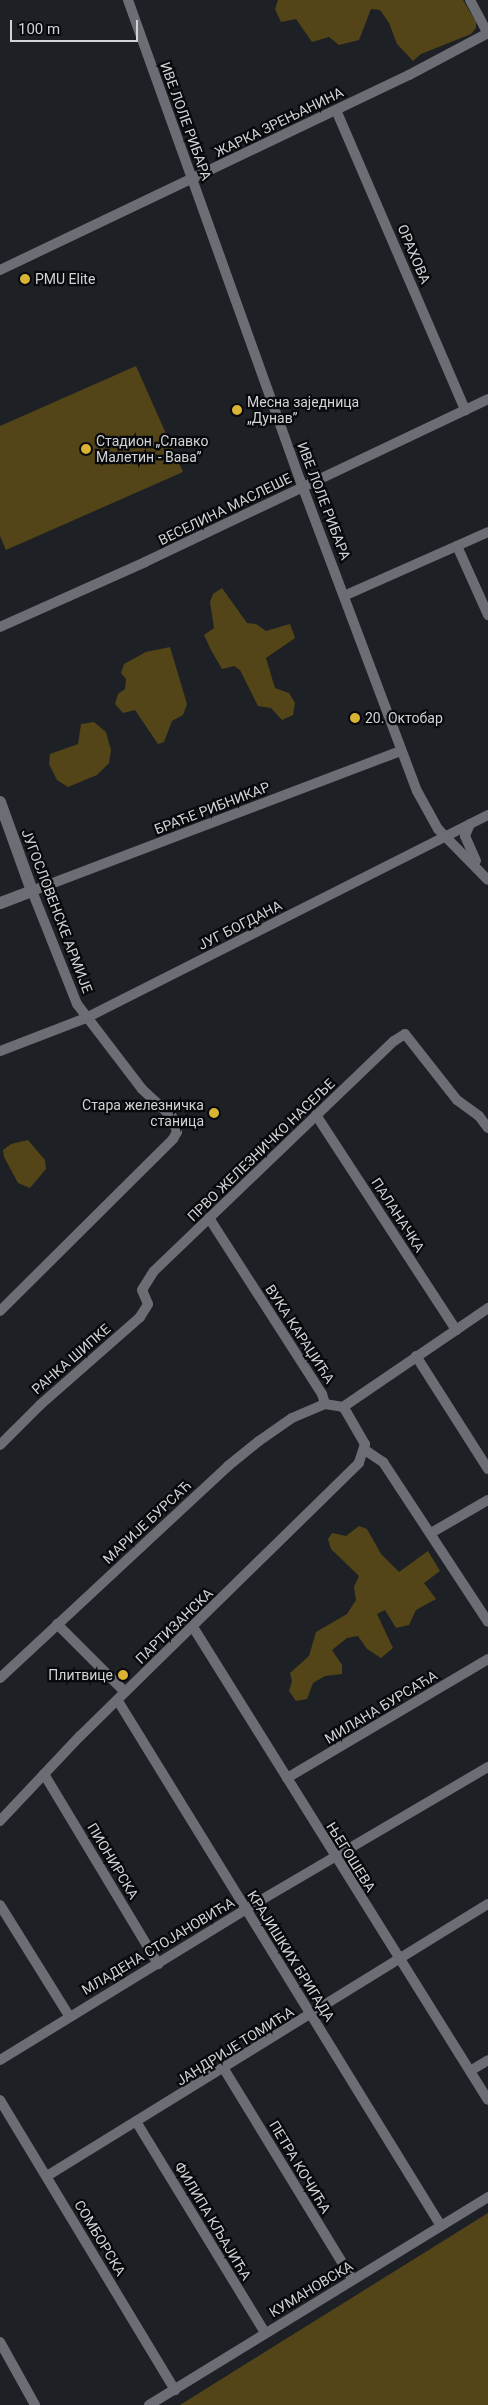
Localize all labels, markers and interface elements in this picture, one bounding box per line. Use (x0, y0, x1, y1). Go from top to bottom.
scale bar (12, 10, 140, 42)
text: 100 m (18, 20, 60, 38)
street label: ИВЕ ЛОЛЕ РИБАРА (157, 60, 215, 182)
street label: ЖАРКА ЗРЕЊАНИНА (212, 84, 346, 160)
street label: ОРАХОВА (394, 222, 434, 286)
place label: PMU Elite (35, 271, 95, 287)
marker: PMU Elite (19, 273, 31, 285)
place label: Месна заједница „Дунав” (247, 394, 359, 427)
marker: Месна заједница „Дунав” (231, 404, 243, 416)
place label: Стадион „Славко Малетин - Вава” (96, 433, 208, 466)
street label: ИВЕ ЛОЛЕ РИБАРА (294, 440, 354, 562)
marker: Стадион „Славко Малетин - Вава” (80, 443, 92, 455)
street label: ВЕСЕЛИНА МАСЛЕШЕ (156, 469, 294, 549)
place label: 20. Октобар (365, 710, 443, 726)
marker: 20. Октобар (349, 712, 361, 724)
street label: БРАЋЕ РИБНИКАР (152, 778, 272, 838)
street label: ЈУГОСЛОВЕНСКЕ АРМИЈЕ (18, 827, 96, 995)
street label: ЈУГ БОГДАНА (195, 897, 285, 953)
street label: ПРВО ЖЕЛЕЗНИЧКО НАСЕЉЕ (184, 1075, 338, 1225)
place label: Стара железничка станица (82, 1097, 204, 1130)
marker: Стара железничка станица (208, 1107, 220, 1119)
street label: ПАЛАНАЧКА (368, 1175, 428, 1255)
street label: ВУКА КАРАЏИЋА (262, 1281, 338, 1387)
street label: РАНКА ШИПКЕ (28, 1320, 114, 1398)
street label: МАРИЈЕ БУРСАЋ (99, 1477, 195, 1567)
street label: ПАРТИЗАНСКА (132, 1585, 216, 1667)
place label: Плитвице (48, 1667, 113, 1683)
street label: МИЛАНА БУРСАЋА (322, 1667, 440, 1747)
marker: Плитвице (117, 1669, 129, 1681)
street label: ЊЕГОШЕВА (323, 1819, 379, 1895)
street label: ПИОНИРСКА (84, 1820, 142, 1902)
street label: КРАЈИШКИХ БРИГАДА (244, 1887, 338, 2025)
street label: МЛАДЕНА СТОЈАНОВИЋА (79, 1894, 237, 1998)
street label: ЈАНДРИЈЕ ТОМИЋА (173, 2003, 297, 2089)
street label: ПЕТРА КОЧИЋА (266, 2118, 334, 2216)
street label: ФИЛИПА КЉАЈИЋА (171, 2159, 255, 2283)
street label: СОМБОРСКА (71, 2197, 129, 2279)
street label: КУМАНОВСКА (266, 2257, 356, 2321)

